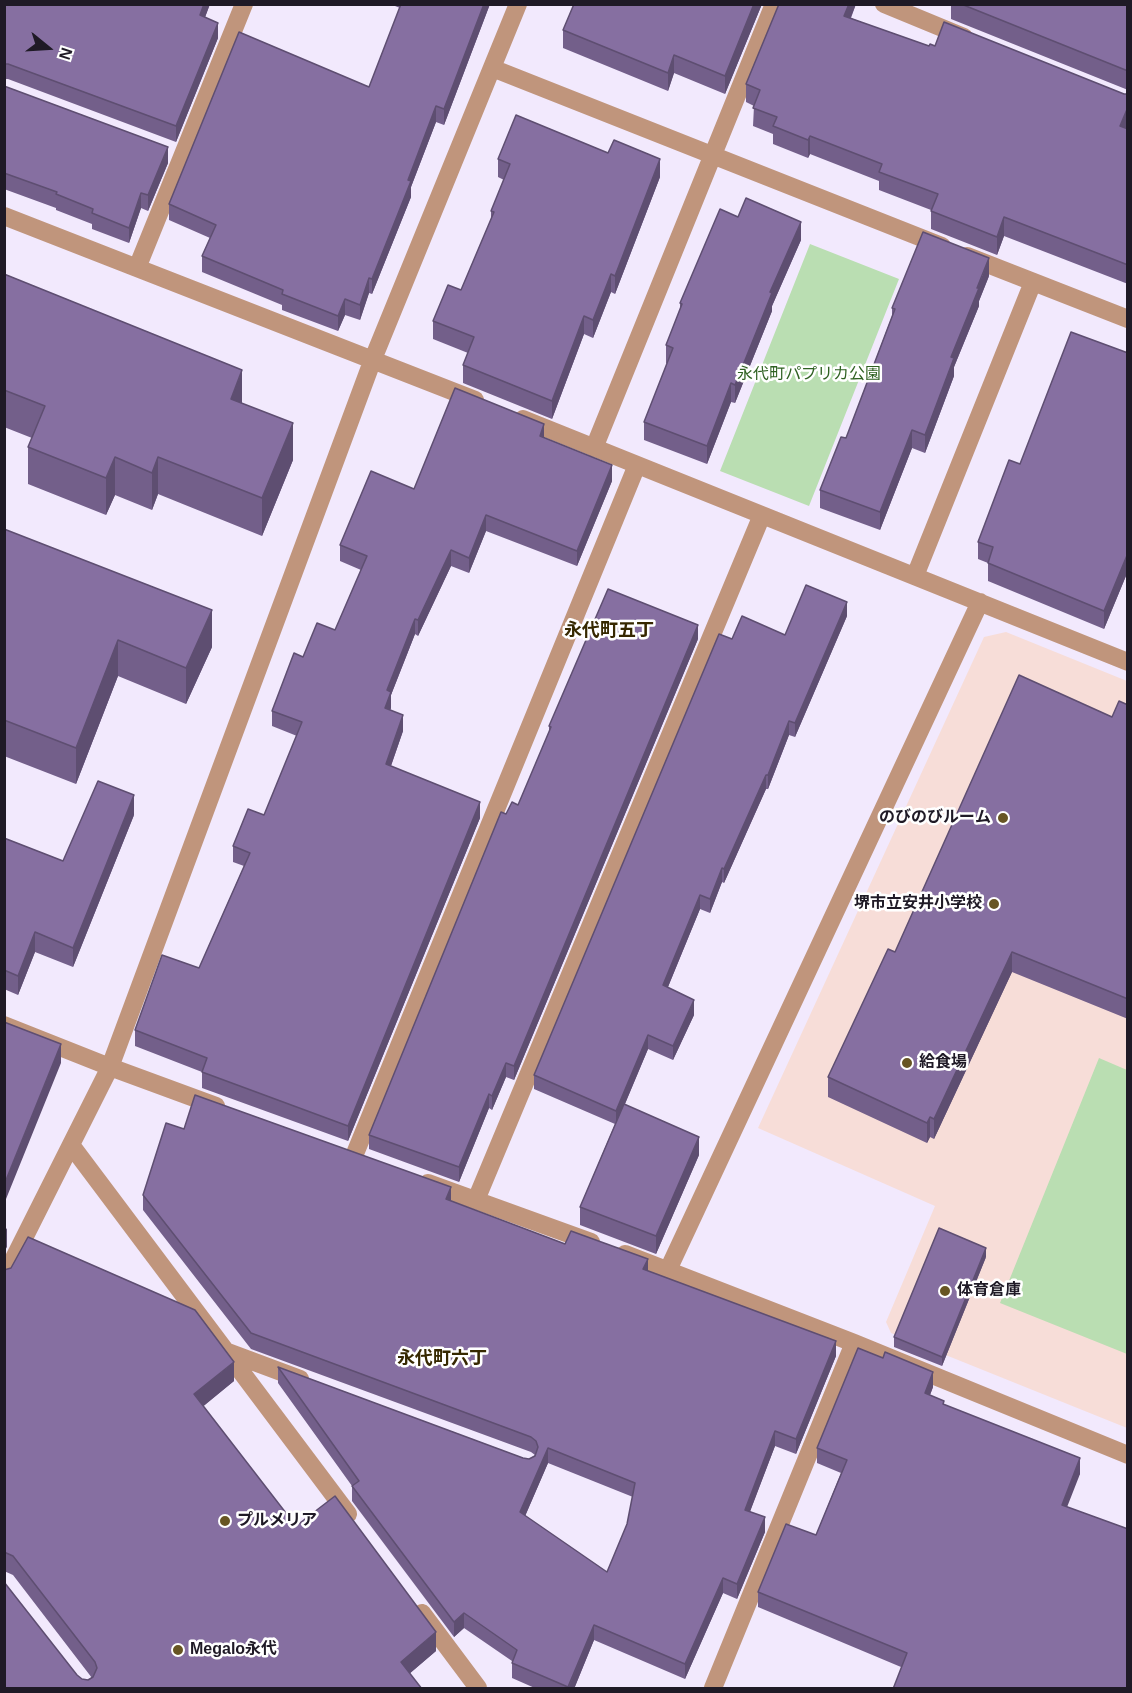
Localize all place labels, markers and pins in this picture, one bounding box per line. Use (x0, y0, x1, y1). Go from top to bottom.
place label: のびのびルーム (879, 808, 991, 828)
marker: のびのびルーム (996, 811, 1010, 825)
place label: 堺市立安井小学校 (854, 894, 982, 914)
marker: 堺市立安井小学校 (987, 897, 1001, 911)
place label: 給食場 (919, 1053, 967, 1073)
marker: 給食場 (900, 1056, 914, 1070)
place label: 体育倉庫 (957, 1281, 1021, 1301)
marker: 体育倉庫 (938, 1284, 952, 1298)
place label: プルメリア (237, 1511, 317, 1531)
marker: プルメリア (218, 1514, 232, 1528)
place label: Megalo永代 (190, 1640, 277, 1660)
marker: Megalo永代 (171, 1643, 185, 1657)

